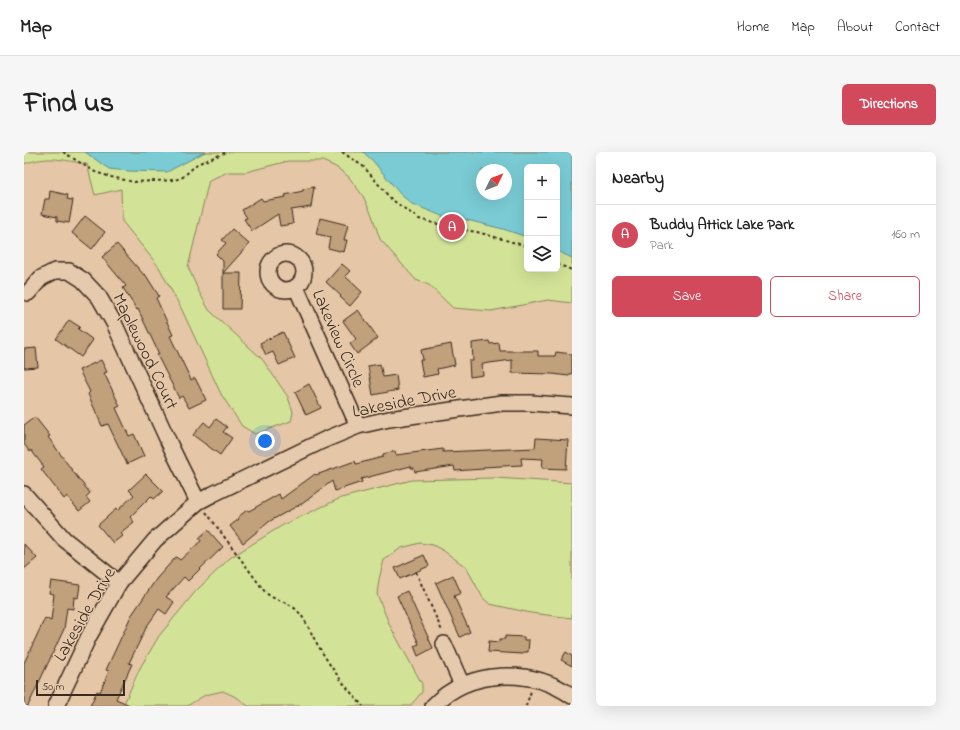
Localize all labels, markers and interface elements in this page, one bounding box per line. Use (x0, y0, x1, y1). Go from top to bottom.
text: Map (20, 14, 52, 41)
text: Home (737, 17, 769, 38)
text: Map (791, 17, 815, 38)
text: About (837, 17, 873, 38)
text: Contact (895, 17, 940, 38)
text: Find us (24, 84, 114, 125)
button: Directions (842, 84, 936, 125)
north arrow (476, 164, 512, 200)
map controls (524, 164, 560, 272)
button: + (524, 164, 560, 200)
text: Nearby (612, 166, 664, 191)
button: − (524, 200, 560, 236)
pin: A (439, 212, 465, 242)
text: Buddy Attick Lake Park (650, 214, 794, 236)
text: A (621, 225, 629, 244)
text: 160 m (891, 225, 920, 244)
button: layers (524, 236, 560, 272)
text: Park (650, 236, 674, 255)
button: Save (612, 276, 762, 317)
button: Share (770, 276, 920, 317)
street label: Lakeview Circle (304, 286, 371, 393)
street label: Maplewood Court (105, 289, 184, 415)
street label: Lakeside Drive (350, 380, 459, 426)
your location (255, 431, 275, 451)
street label: Lakeside Drive (48, 562, 124, 667)
scale bar (36, 678, 125, 697)
text: 50 m (42, 679, 64, 695)

